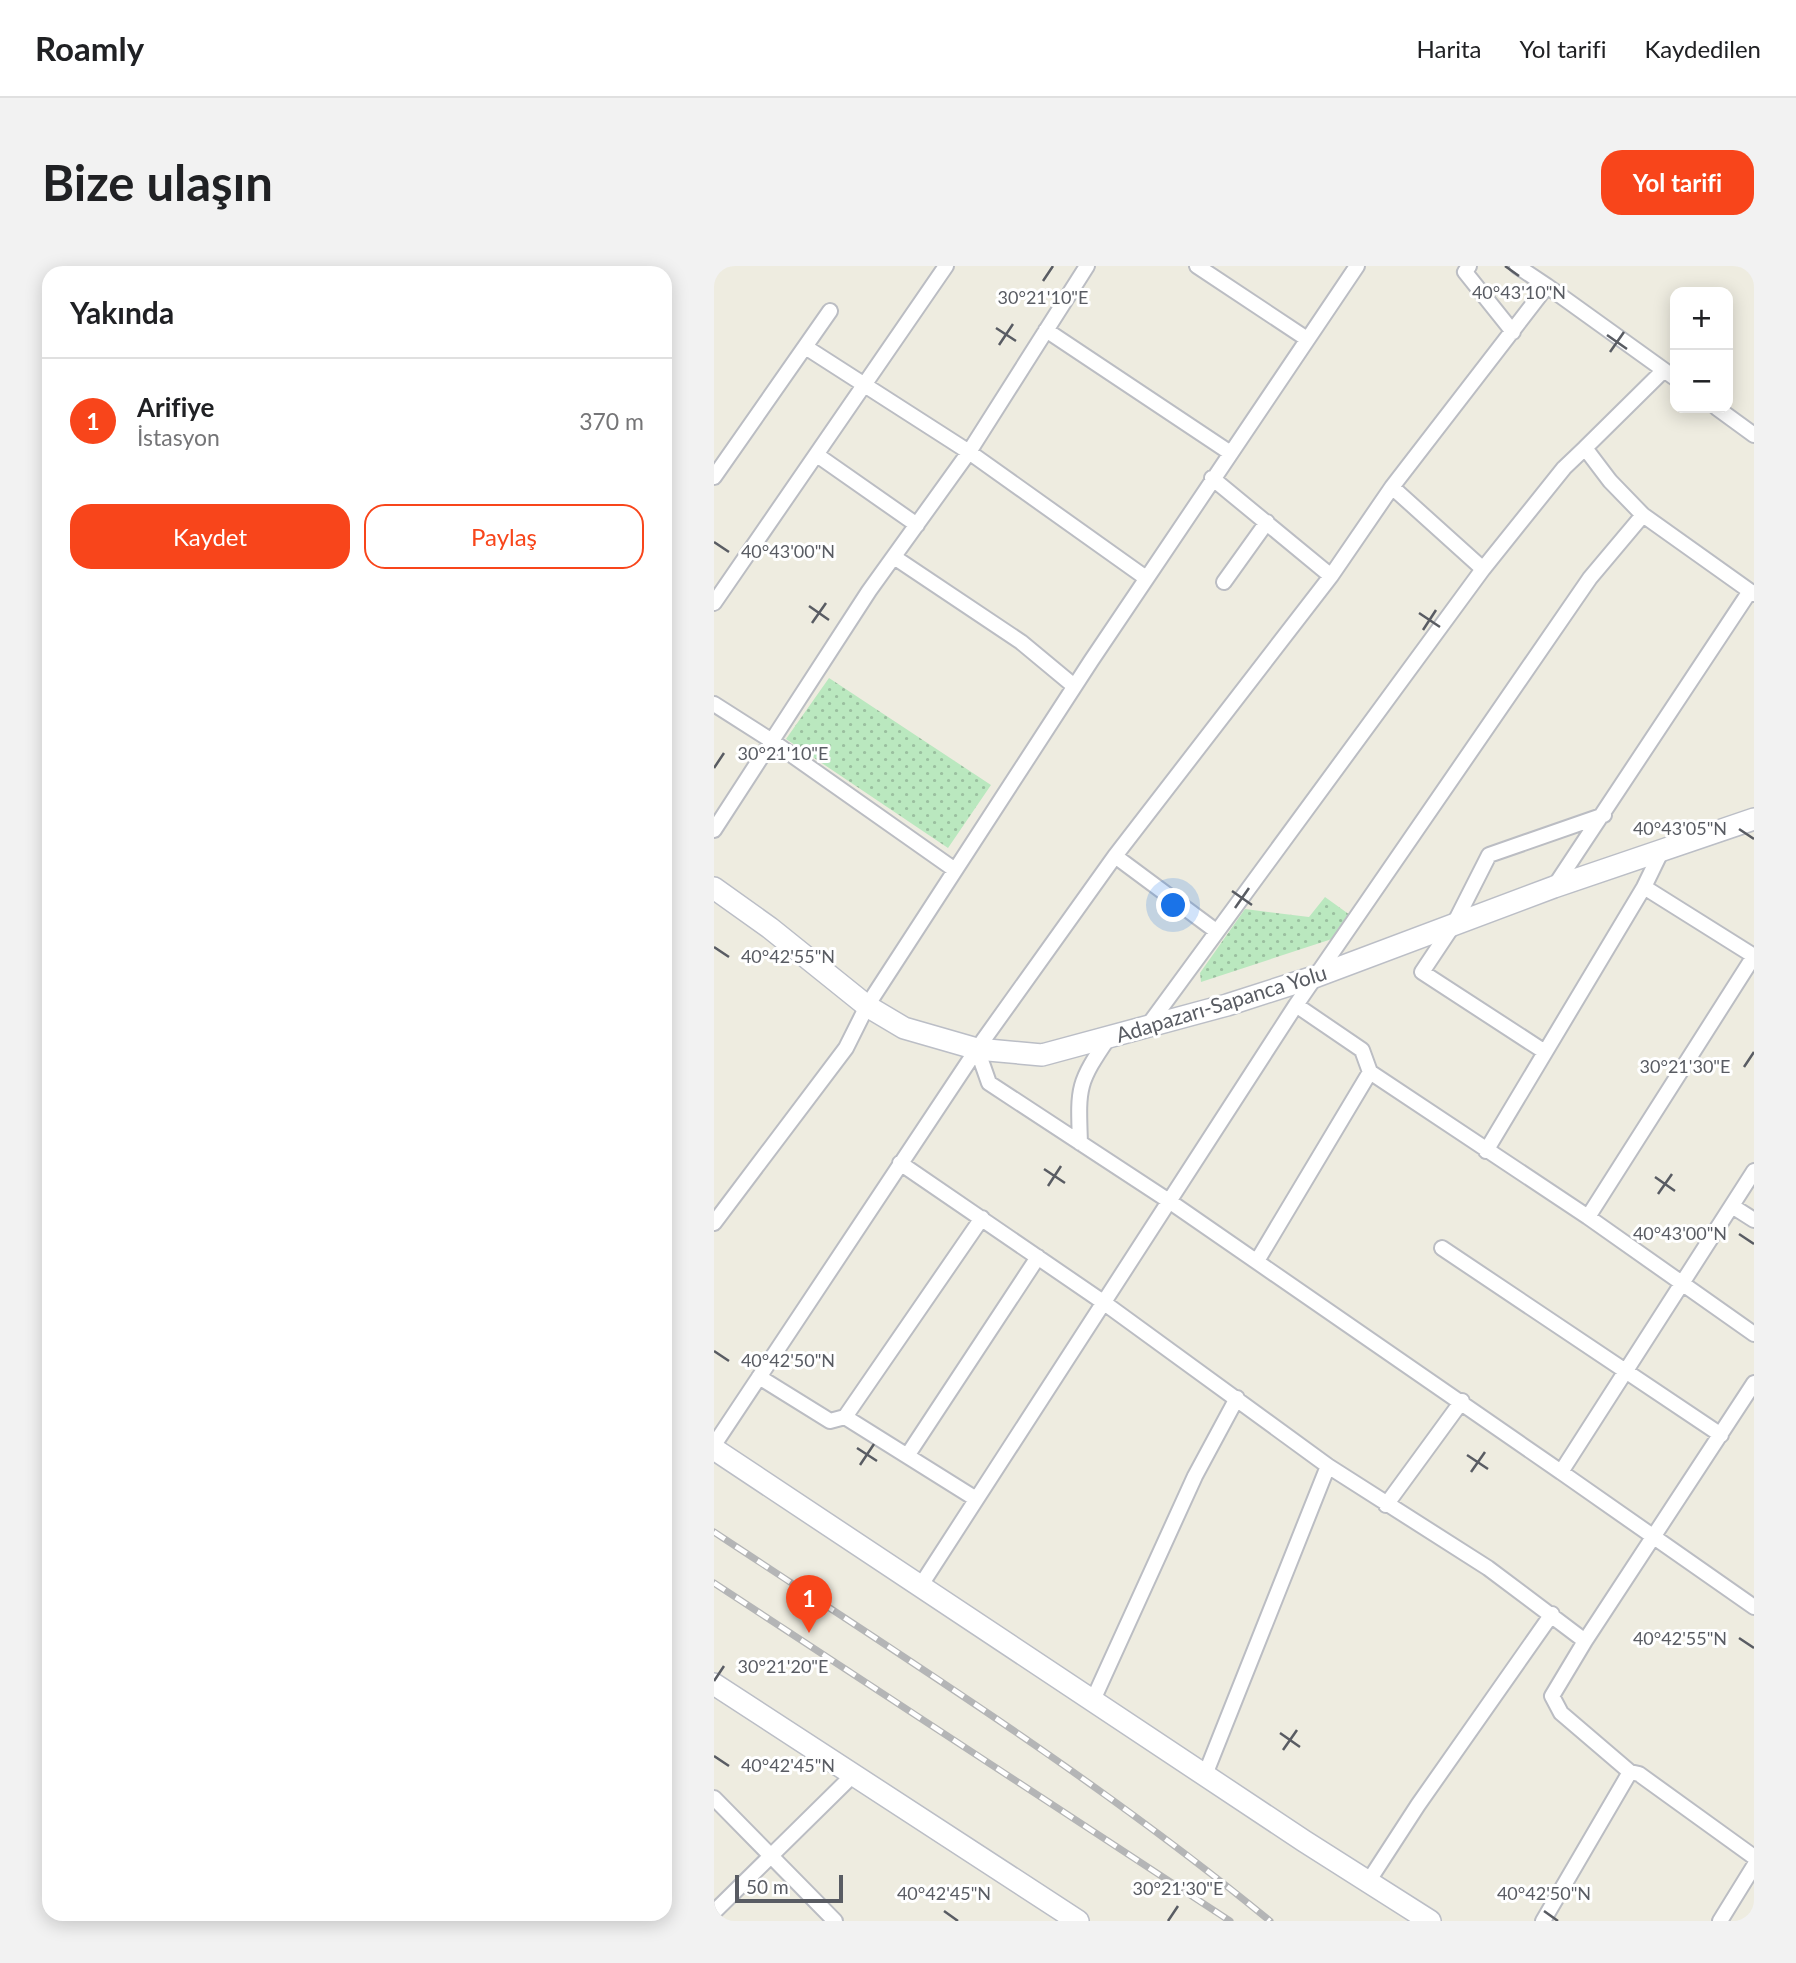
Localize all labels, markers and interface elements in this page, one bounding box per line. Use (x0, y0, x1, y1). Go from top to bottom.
text: Roamly (35, 28, 144, 68)
text: Harita (1417, 34, 1481, 63)
text: Yol tarifi (1519, 34, 1606, 63)
text: Kaydedilen (1644, 34, 1761, 63)
button: Yol tarifi (1601, 150, 1754, 215)
text: Bize ulaşın (42, 153, 273, 211)
text: 40°43'10"N (1472, 281, 1566, 303)
text: 30°21'10"E (998, 286, 1088, 308)
map controls (1670, 287, 1733, 413)
button: + (1670, 287, 1733, 350)
text: Yakında (70, 294, 174, 330)
button: − (1670, 350, 1733, 413)
text: Arifiye (137, 391, 214, 423)
text: 1 (86, 407, 100, 435)
text: 370 m (579, 407, 644, 435)
text: İstasyon (137, 423, 220, 451)
button: Kaydet (70, 504, 350, 569)
button: Paylaş (364, 504, 644, 569)
text: 40°43'00"N (741, 540, 835, 562)
text: 30°21'10"E (738, 742, 828, 764)
text: 40°43'05"N (1633, 817, 1727, 839)
your location (1156, 888, 1190, 922)
text: 40°42'55"N (741, 945, 835, 967)
street label: Adapazarı-Sapanca Yolu (1113, 959, 1329, 1047)
text: 30°21'30"E (1640, 1055, 1730, 1077)
text: 40°43'00"N (1633, 1222, 1727, 1244)
text: 40°42'50"N (741, 1349, 835, 1371)
pin: 1 (786, 1575, 832, 1633)
text: 40°42'55"N (1633, 1627, 1727, 1649)
text: 30°21'20"E (738, 1655, 828, 1677)
text: 40°42'45"N (741, 1754, 835, 1776)
scale bar (735, 1872, 844, 1904)
text: 50 m (746, 1875, 789, 1898)
text: 30°21'30"E (1133, 1877, 1223, 1899)
text: 40°42'45"N (897, 1882, 991, 1904)
text: 40°42'50"N (1497, 1882, 1591, 1904)

